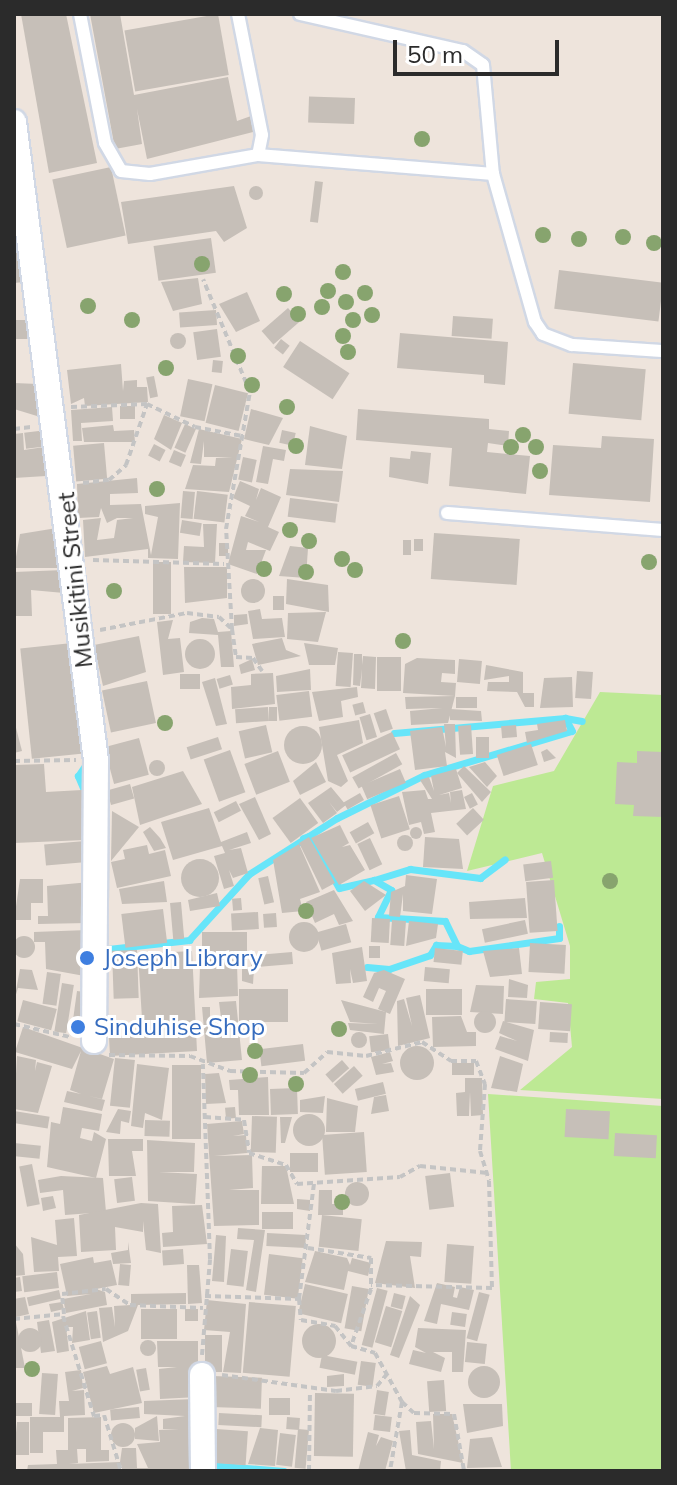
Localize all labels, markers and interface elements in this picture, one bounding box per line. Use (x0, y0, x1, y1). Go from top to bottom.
scale bar (397, 24, 563, 74)
text: 50 m (407, 39, 463, 69)
street label: Musikitini Street (51, 491, 99, 669)
place label: Joseph Library (103, 944, 263, 972)
marker: Joseph Library (78, 949, 96, 967)
place label: Sinduhise Shop (94, 1013, 265, 1041)
marker: Sinduhise Shop (69, 1018, 87, 1036)

